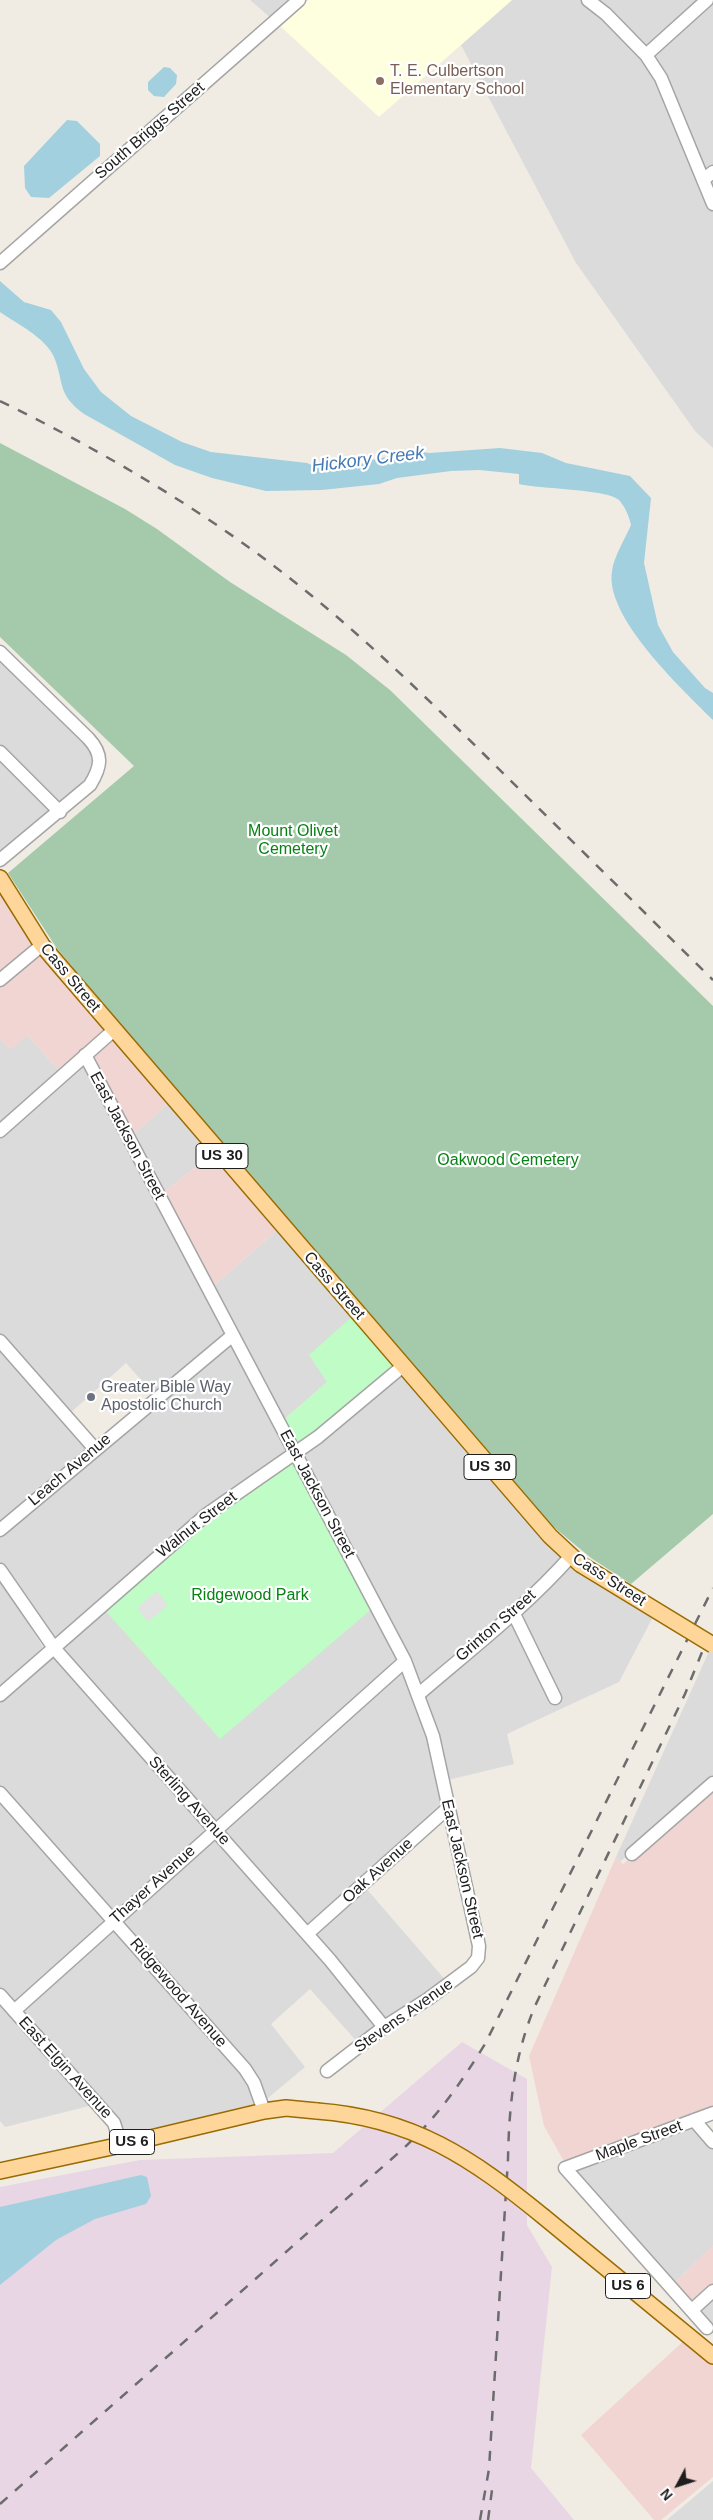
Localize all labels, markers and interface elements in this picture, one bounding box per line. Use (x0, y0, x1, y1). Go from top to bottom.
place label: T. E. Culbertson Elementary School (390, 62, 524, 100)
marker: T. E. Culbertson Elementary School (374, 75, 386, 87)
street label: South Briggs Street (91, 78, 209, 184)
water label: Hickory Creek (311, 442, 425, 478)
park label: Mount Olivet Cemetery (248, 822, 338, 860)
street label: Cass Street (36, 940, 104, 1016)
street label: East Jackson Street (85, 1069, 169, 1203)
road number: US 30 (196, 1144, 248, 1168)
park label: Oakwood Cemetery (437, 1151, 579, 1171)
street label: Cass Street (299, 1248, 369, 1324)
place label: Greater Bible Way Apostolic Church (101, 1378, 231, 1416)
marker: Greater Bible Way Apostolic Church (85, 1391, 97, 1403)
street label: East Jackson Street (275, 1427, 359, 1561)
street label: Leach Avenue (25, 1430, 115, 1510)
road number: US 30 (464, 1454, 516, 1480)
street label: Walnut Street (153, 1488, 241, 1562)
street label: Cass Street (569, 1549, 649, 1611)
park label: Ridgewood Park (191, 1586, 309, 1606)
street label: Grinton Street (452, 1586, 540, 1666)
street label: Sterling Avenue (144, 1753, 234, 1849)
street label: East Jackson Street (437, 1798, 487, 1940)
street label: Oak Avenue (339, 1835, 417, 1907)
street label: Thayer Avenue (106, 1842, 200, 1928)
street label: Ridgewood Avenue (125, 1934, 231, 2052)
street label: Stevens Avenue (351, 1975, 457, 2057)
street label: East Elgin Avenue (14, 2013, 116, 2123)
street label: Maple Street (593, 2116, 685, 2166)
road number: US 6 (110, 2130, 154, 2154)
road number: US 6 (606, 2274, 650, 2298)
north arrow (653, 2460, 703, 2510)
text: N (657, 2486, 676, 2504)

